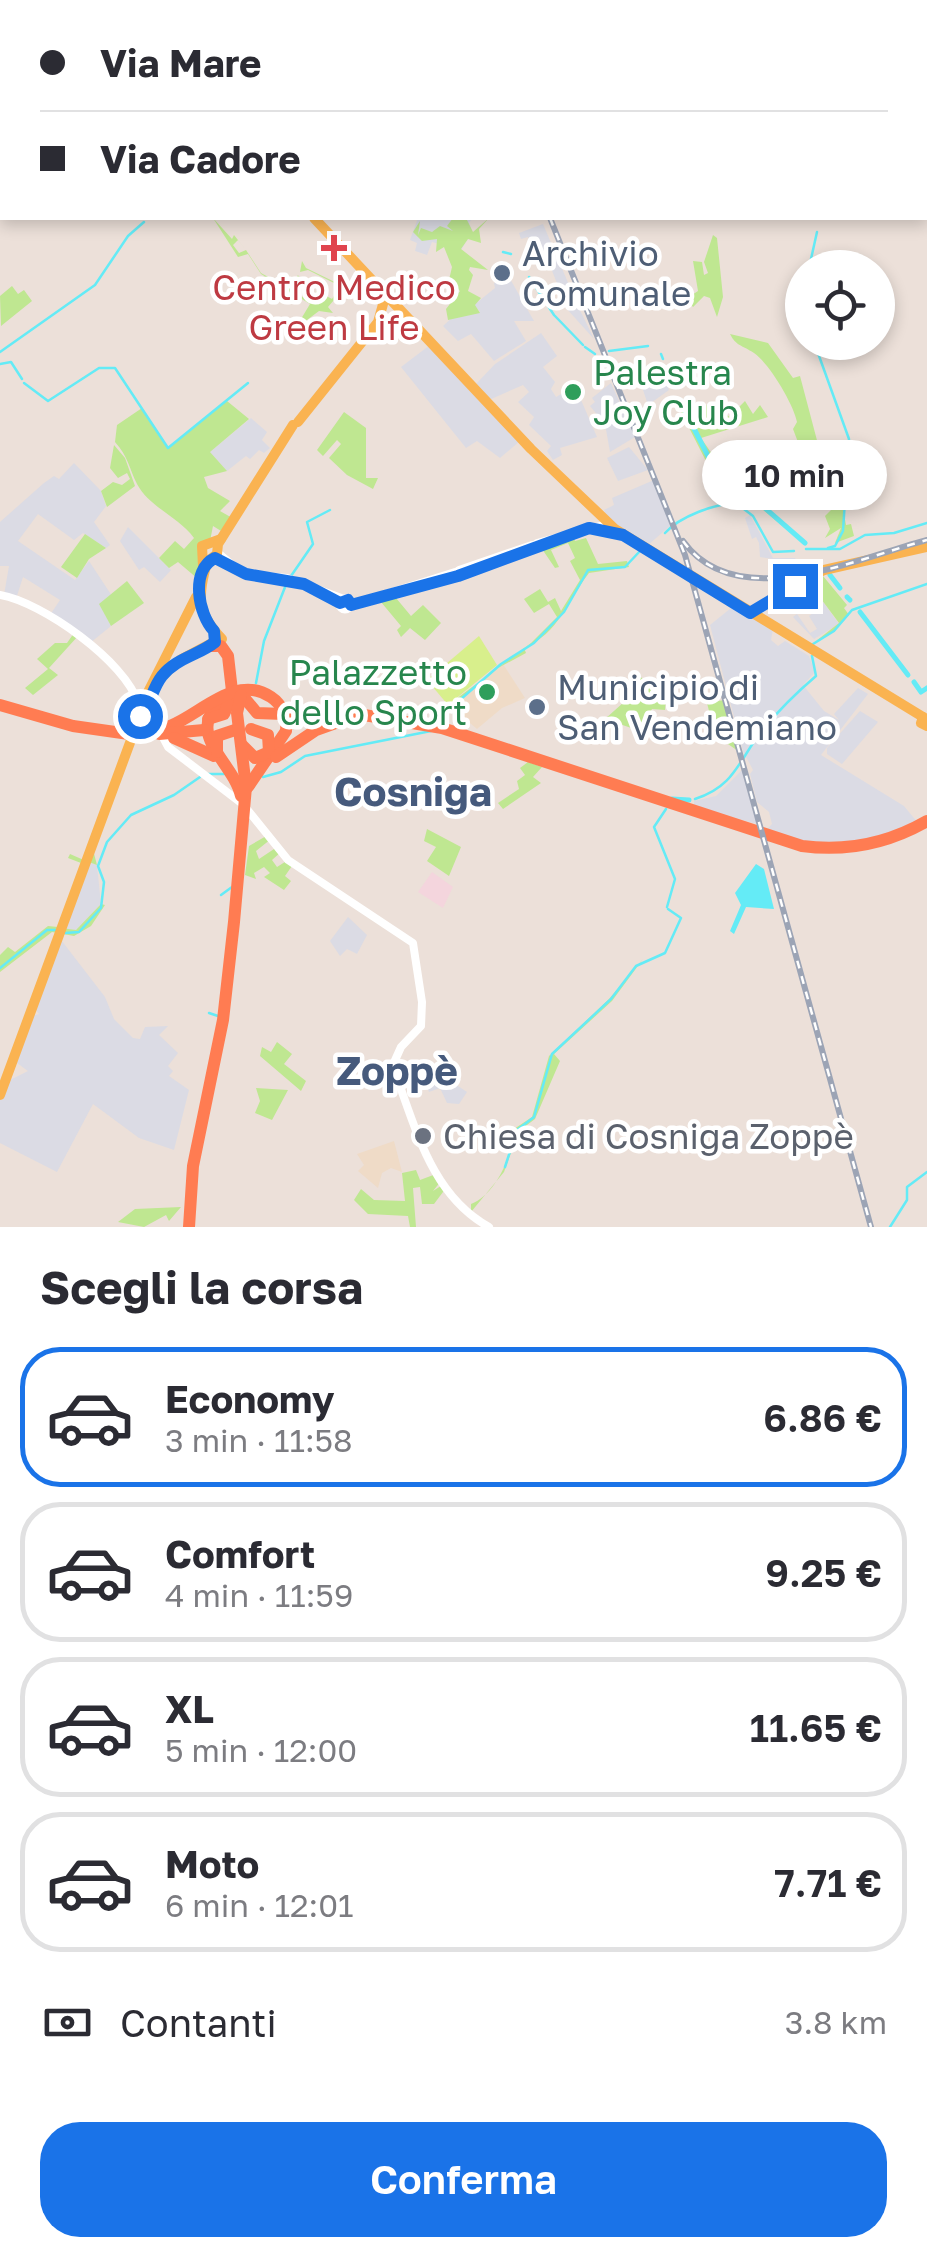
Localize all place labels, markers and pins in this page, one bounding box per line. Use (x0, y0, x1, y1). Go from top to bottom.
place label: Archivio Comunale (522, 232, 691, 314)
marker: Centro Medico Green Life (321, 235, 347, 261)
marker: Archivio Comunale (491, 262, 513, 284)
place label: Centro Medico Green Life (212, 266, 456, 348)
place label: Palestra Joy Club (593, 351, 739, 433)
marker: Palestra Joy Club (562, 381, 584, 403)
place label: Palazzetto dello Sport (280, 651, 467, 733)
place label: Municipio di San Vendemiano (557, 666, 837, 748)
marker: Palazzetto dello Sport (476, 681, 498, 703)
marker: Municipio di San Vendemiano (526, 696, 548, 718)
place label: Chiesa di Cosniga Zoppè (443, 1115, 854, 1157)
marker: Chiesa di Cosniga Zoppè (412, 1125, 434, 1147)

